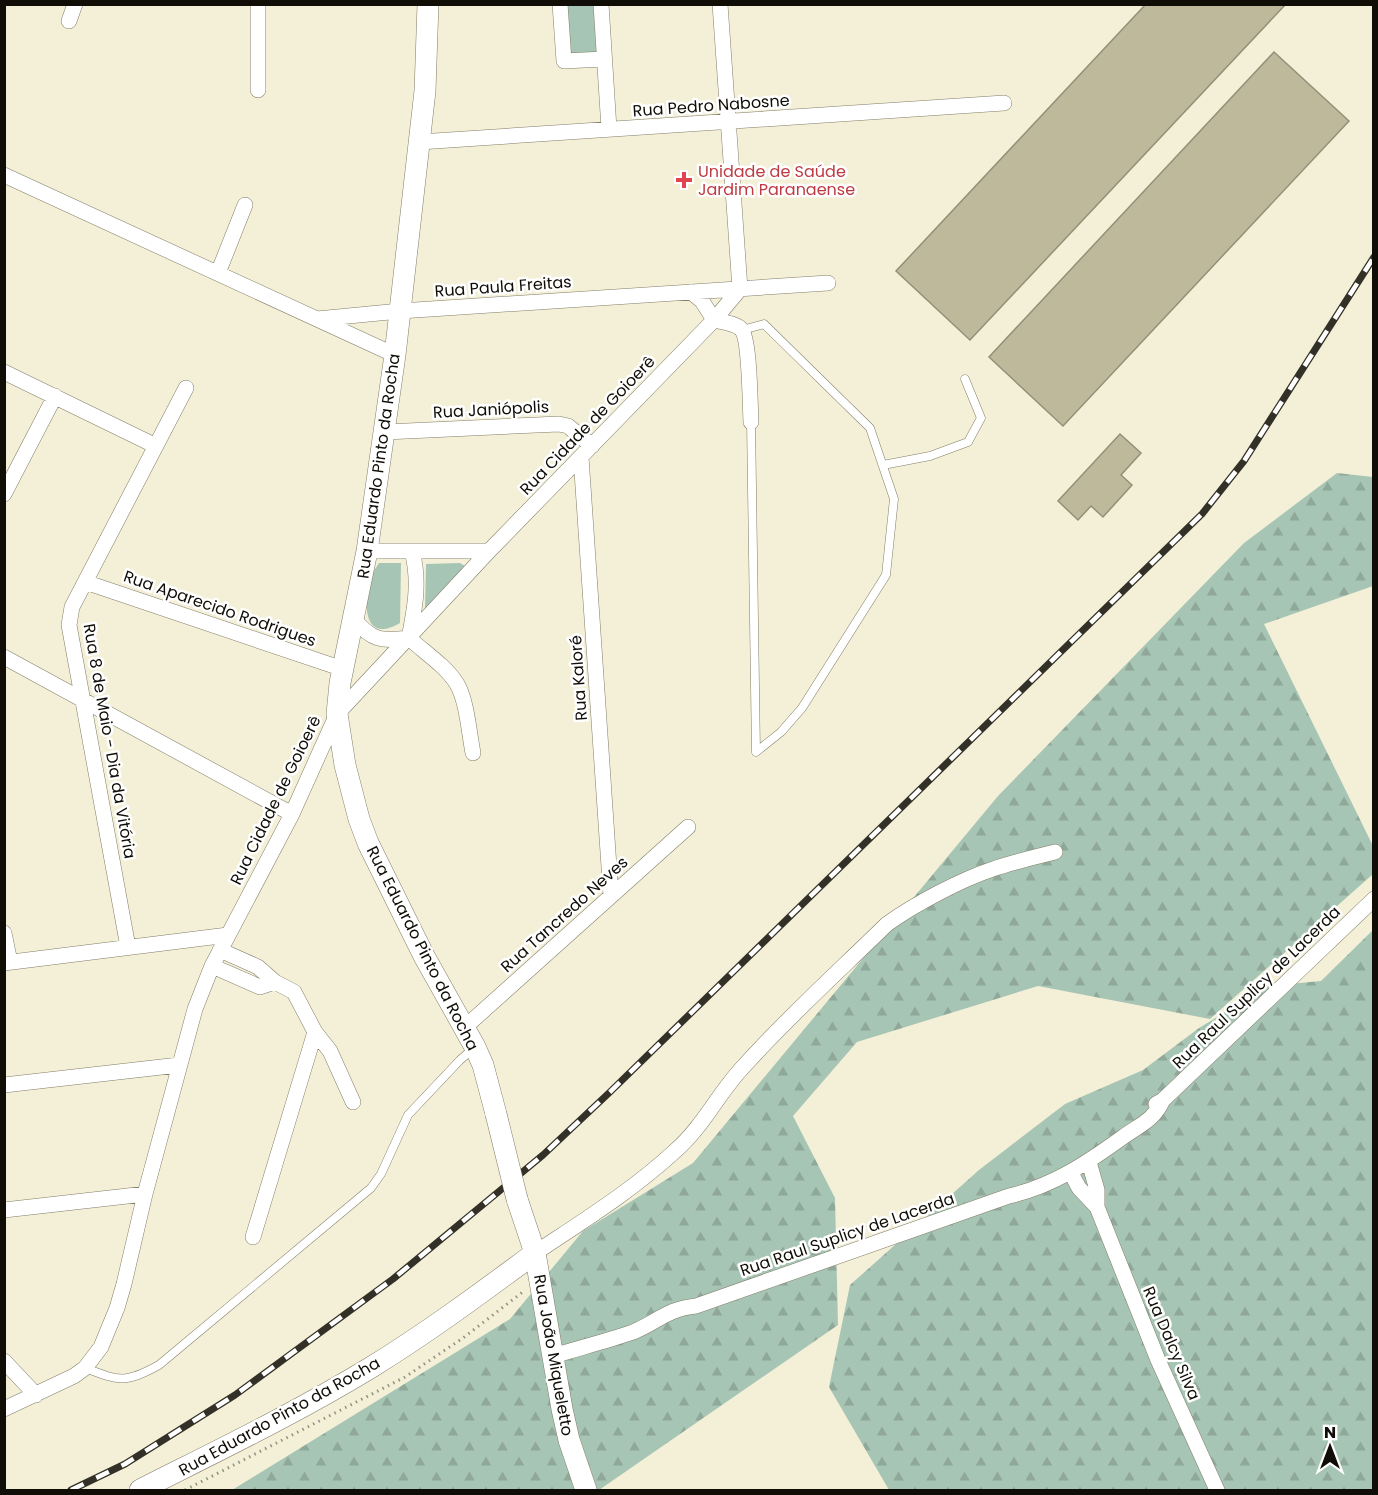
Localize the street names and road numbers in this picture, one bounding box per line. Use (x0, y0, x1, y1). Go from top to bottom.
street label: Rua Pedro Nabosne (632, 89, 790, 122)
street label: Rua Paula Freitas (434, 270, 572, 303)
street label: Rua Cidade de Goioerê (515, 351, 660, 500)
street label: Rua Eduardo Pinto da Rocha (351, 352, 406, 580)
street label: Rua Janiópolis (432, 395, 550, 424)
street label: Rua Aparecido Rodrigues (120, 565, 319, 652)
street label: Rua 8 de Maio - Dia da Vitória (77, 622, 142, 860)
street label: Rua Kaloré (564, 634, 593, 721)
street label: Rua Cidade de Goioerê (224, 712, 327, 889)
street label: Rua Eduardo Pinto da Rocha (361, 842, 484, 1055)
street label: Rua Tancredo Neves (496, 851, 633, 978)
street label: Rua Raul Suplicy de Lacerda (1167, 901, 1345, 1074)
street label: Rua Raul Suplicy de Lacerda (737, 1187, 957, 1282)
street label: Rua João Miqueletto (528, 1273, 579, 1438)
street label: Rua Dalcy Silva (1137, 1283, 1206, 1403)
street label: Rua Eduardo Pinto da Rocha (174, 1351, 384, 1481)

